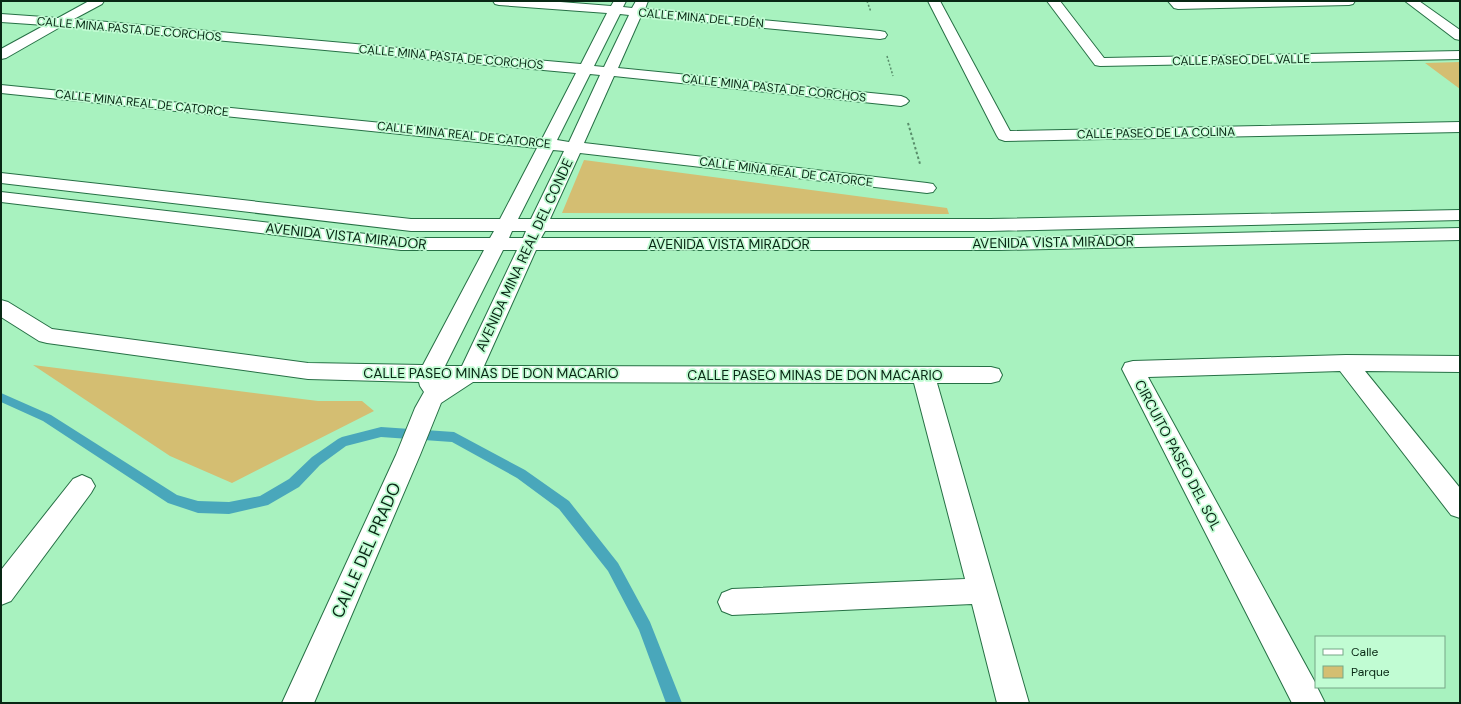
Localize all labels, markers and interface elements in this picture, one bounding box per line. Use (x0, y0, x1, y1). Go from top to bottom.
street label: CALLE MINA DEL EDÉN (638, 5, 764, 31)
street label: CALLE MINA PASTA DE CORCHOS (36, 13, 222, 45)
street label: CALLE MINA PASTA DE CORCHOS (358, 41, 544, 73)
street label: CALLE PASEO DEL VALLE (1172, 51, 1310, 69)
street label: CALLE MINA PASTA DE CORCHOS (681, 70, 867, 106)
street label: CALLE MINA REAL DE CATORCE (54, 86, 230, 120)
street label: CALLE MINA REAL DE CATORCE (376, 118, 552, 152)
street label: CALLE PASEO DE LA COLINA (1077, 124, 1235, 142)
street label: CALLE MINA REAL DE CATORCE (698, 153, 874, 191)
street label: AVENIDA MINA REAL DEL CONDE (471, 155, 577, 355)
street label: AVENIDA VISTA MIRADOR (265, 219, 427, 253)
street label: AVENIDA VISTA MIRADOR (972, 232, 1134, 252)
street label: AVENIDA VISTA MIRADOR (648, 235, 810, 253)
street label: CALLE PASEO MINAS DE DON MACARIO (363, 364, 619, 382)
street label: CALLE PASEO MINAS DE DON MACARIO (687, 366, 943, 384)
street label: CIRCUITO PASEO DEL SOL (1131, 377, 1225, 533)
street label: CALLE DEL PRADO (326, 479, 406, 621)
legend (1315, 636, 1445, 688)
text: Calle (1351, 644, 1378, 660)
text: Parque (1351, 664, 1390, 680)

